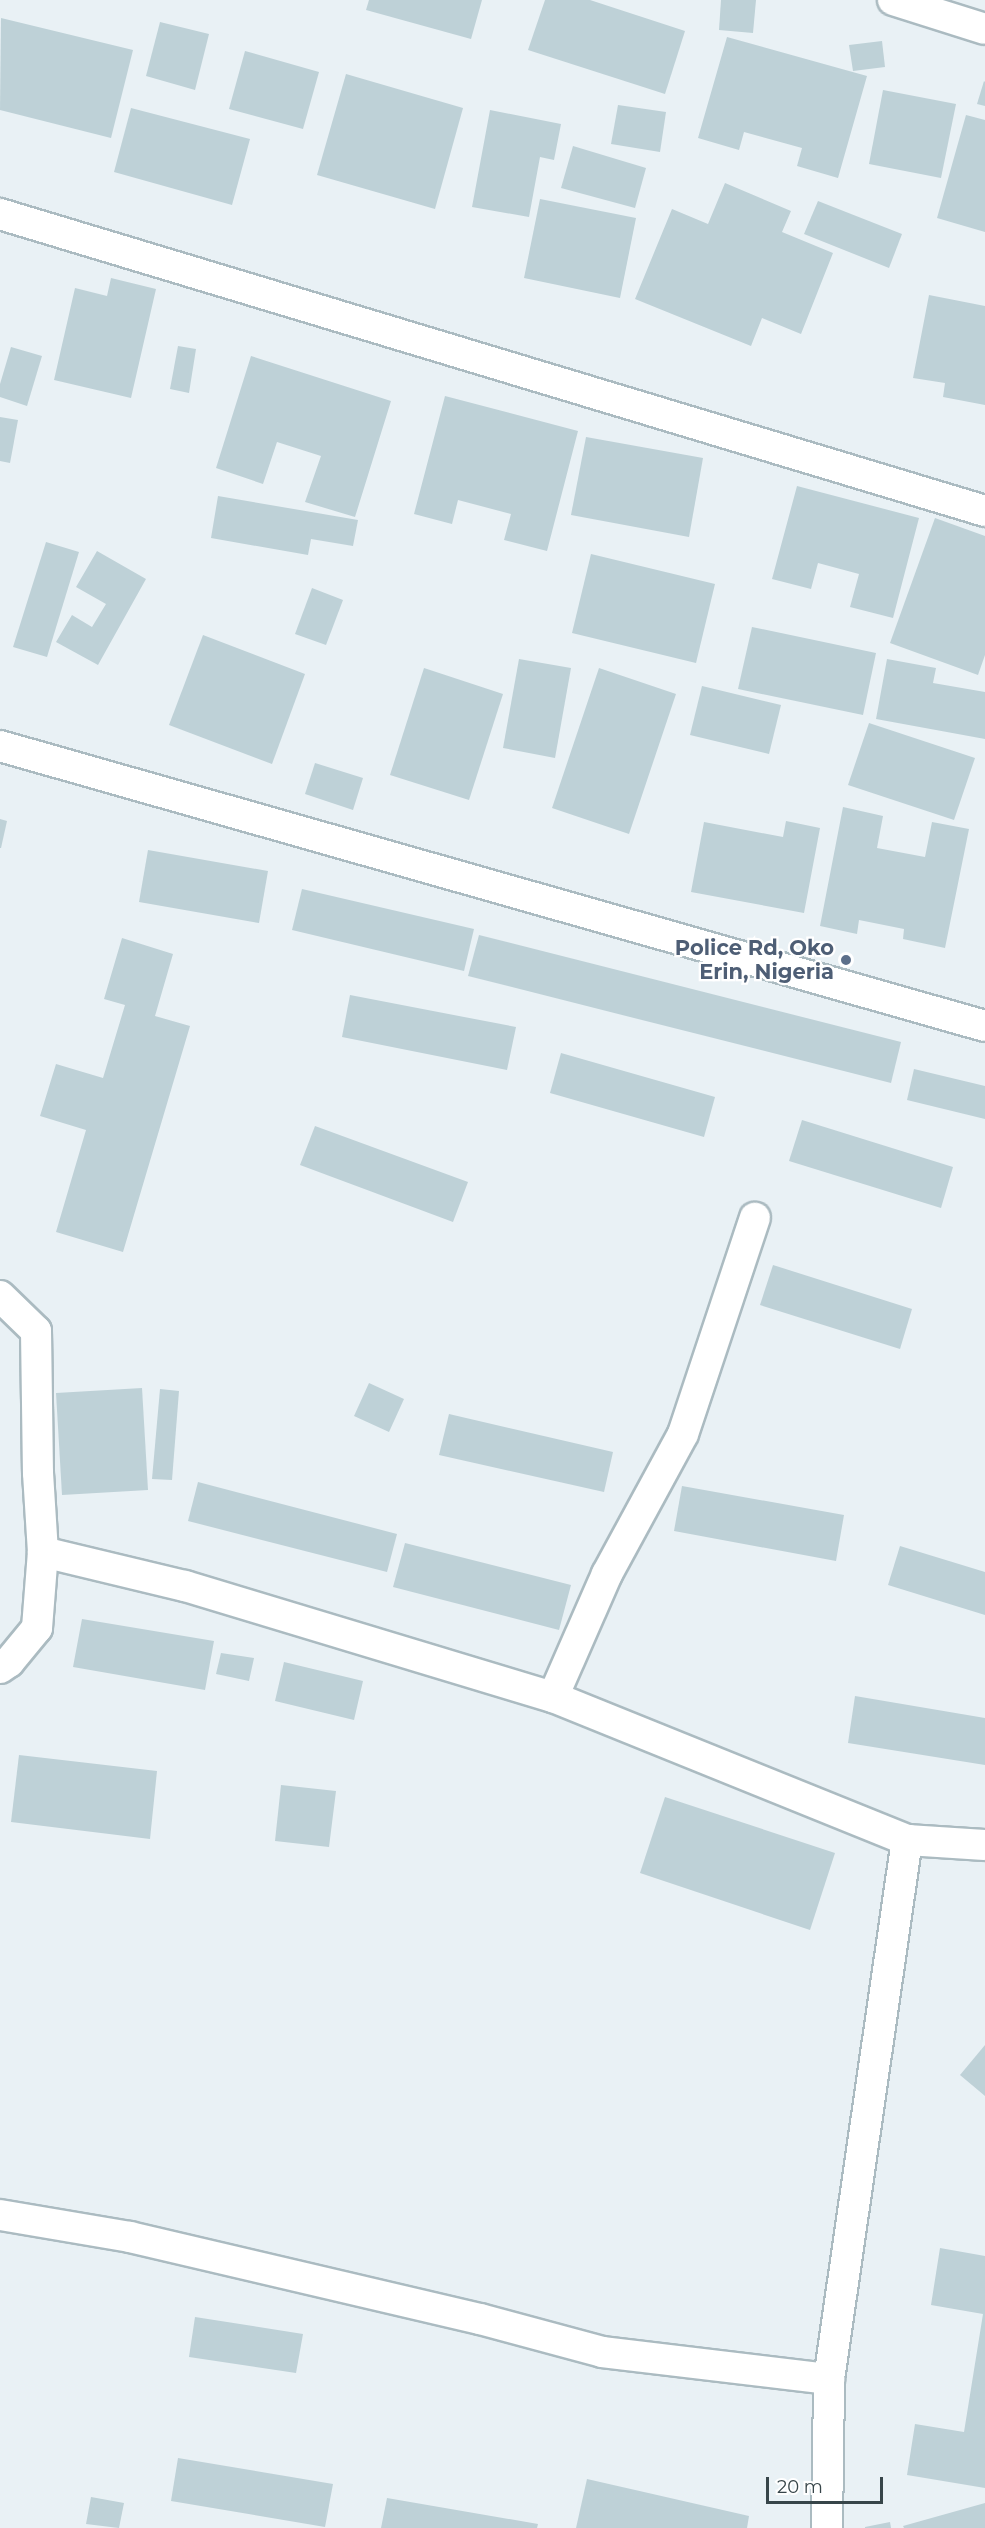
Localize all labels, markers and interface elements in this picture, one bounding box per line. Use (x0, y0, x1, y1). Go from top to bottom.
place label: Police Rd, Oko Erin, Nigeria (675, 935, 834, 985)
marker: Police Rd, Oko Erin, Nigeria (839, 953, 853, 967)
scale bar (769, 2465, 886, 2503)
text: 20 m (777, 2476, 823, 2498)

